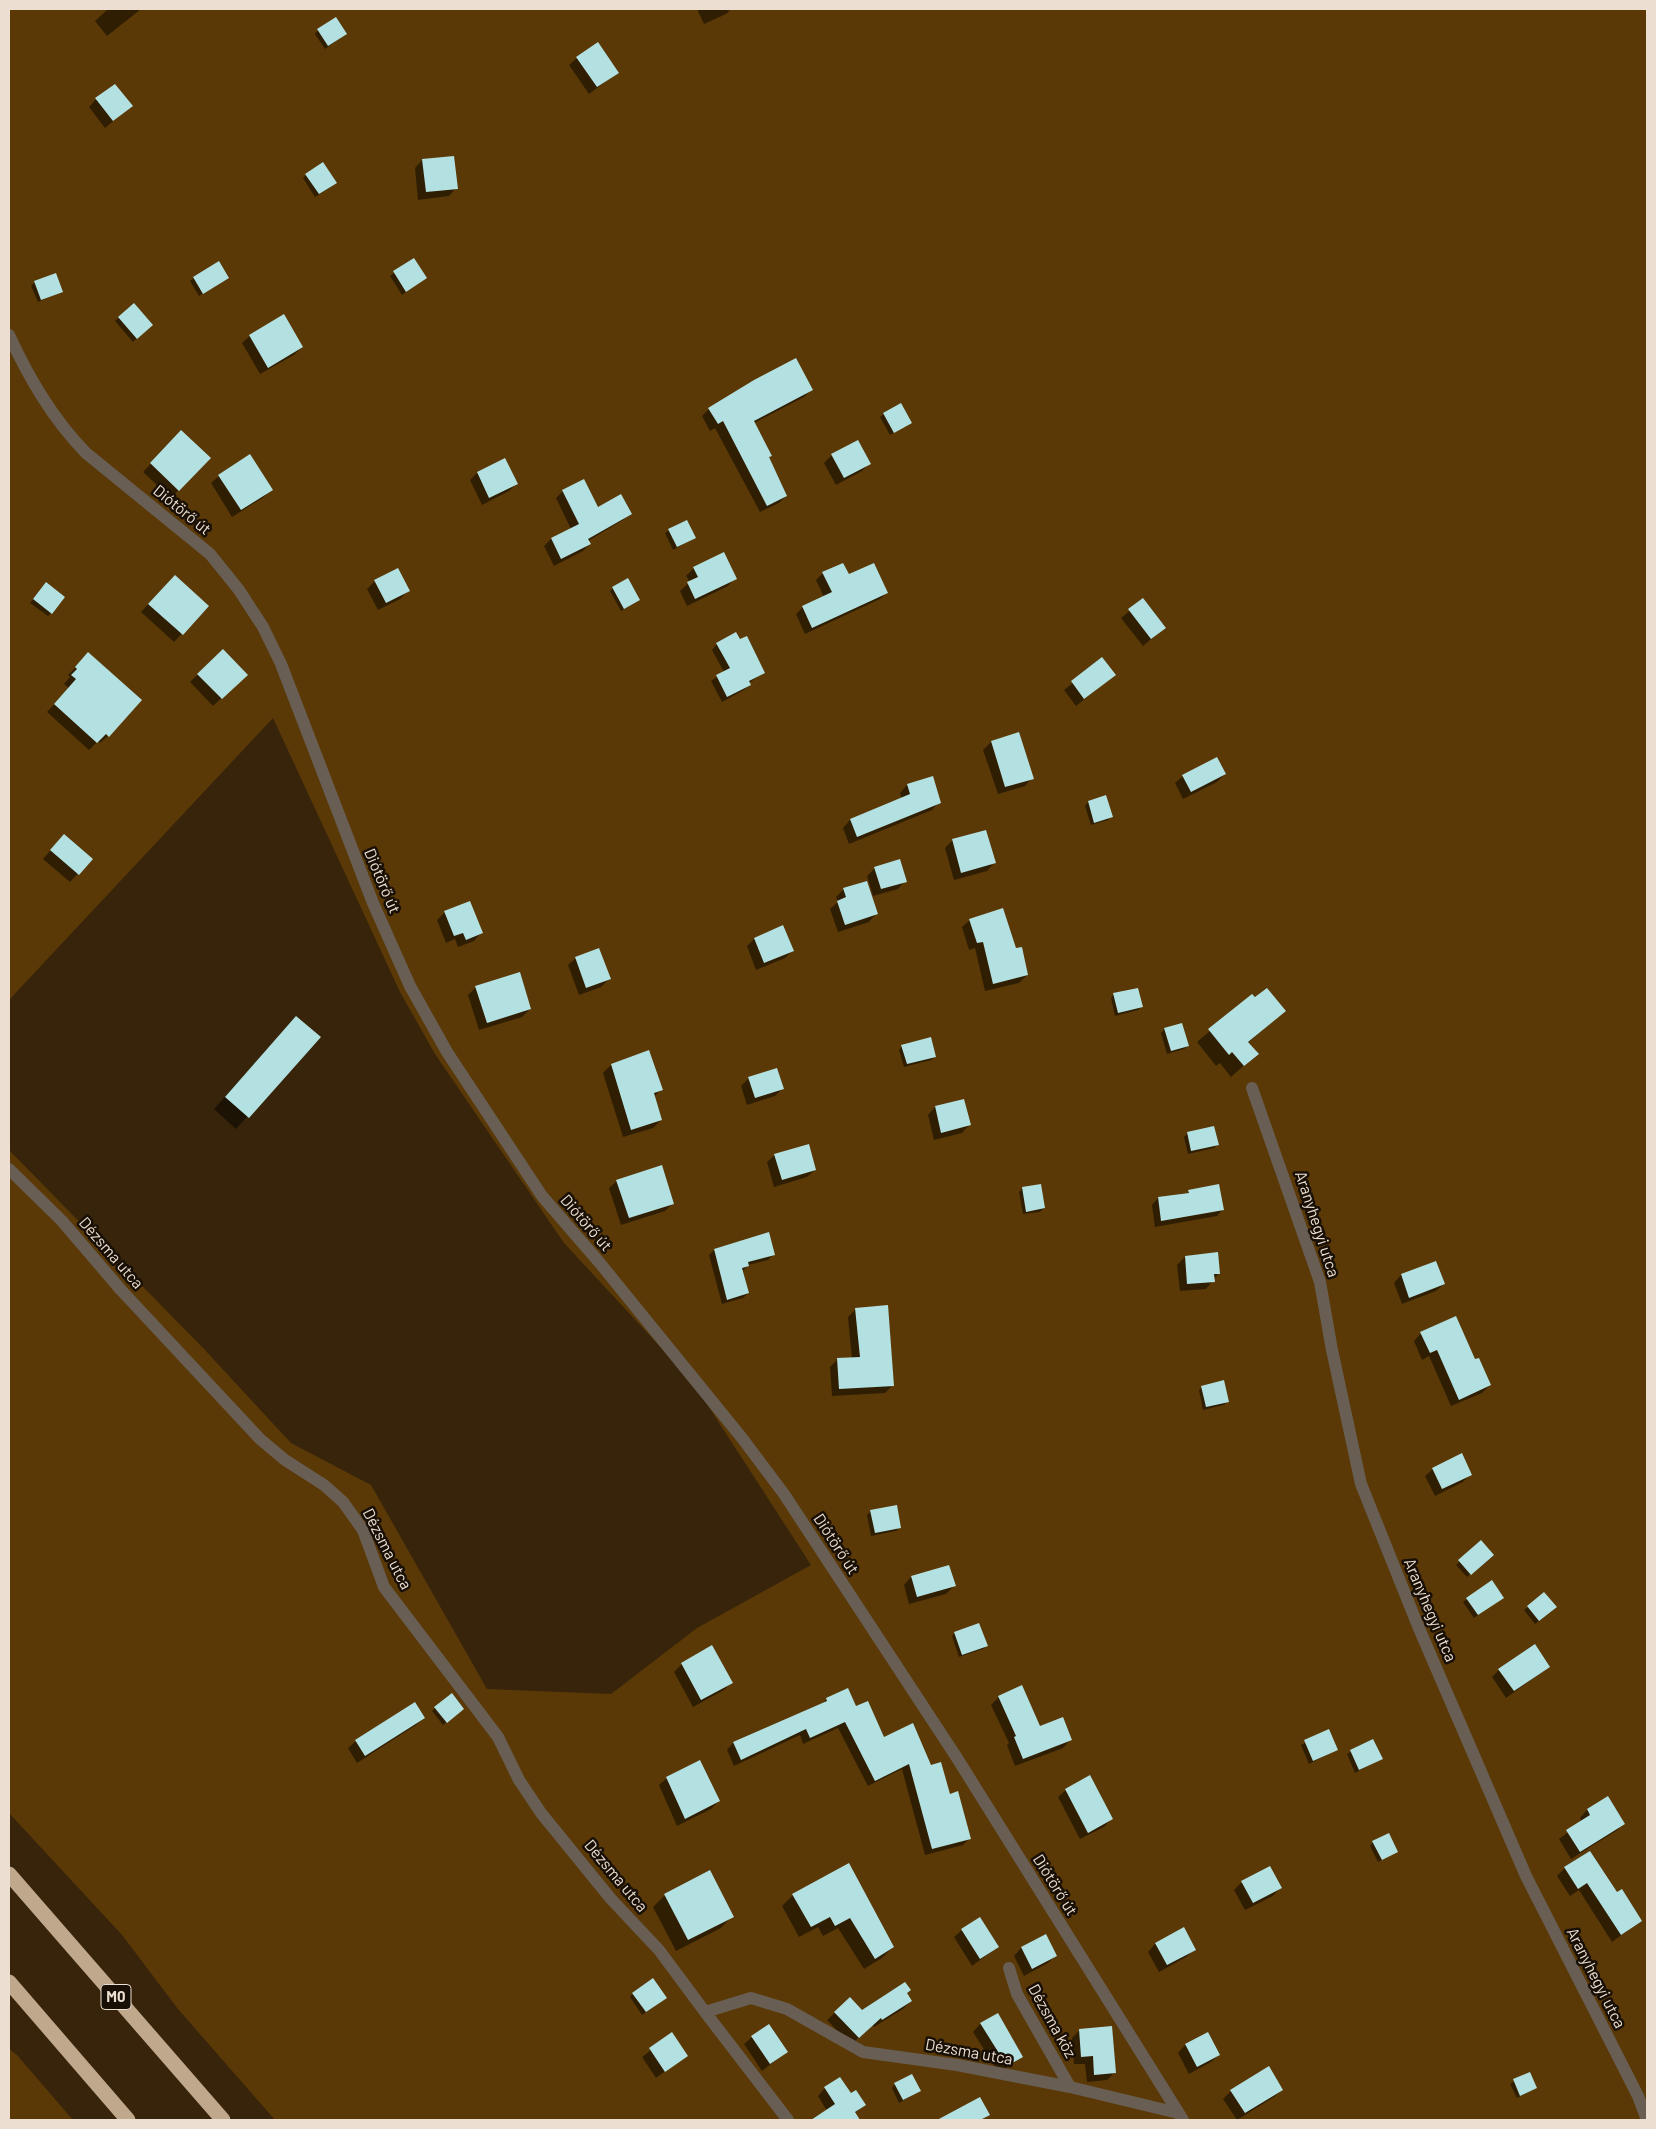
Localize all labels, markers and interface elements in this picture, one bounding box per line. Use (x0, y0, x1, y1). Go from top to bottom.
street label: Diótörő út (149, 481, 215, 539)
street label: Diótörő út (360, 846, 404, 916)
street label: Aranyhegyi utca (1291, 1169, 1343, 1279)
street label: Diótörő út (556, 1191, 616, 1255)
street label: Dézsma utca (75, 1213, 147, 1293)
street label: Dézsma utca (358, 1505, 416, 1593)
street label: Diótörő út (809, 1510, 863, 1578)
street label: Aranyhegyi utca (1400, 1555, 1460, 1665)
street label: Dézsma utca (580, 1836, 652, 1916)
street label: Diótörő út (1029, 1851, 1081, 1919)
street label: Aranyhegyi utca (1562, 1924, 1630, 2032)
street label: Dézsma köz (1024, 1981, 1080, 2061)
road number: M0 (101, 1984, 131, 2010)
street label: Dézsma utca (924, 2035, 1014, 2069)

